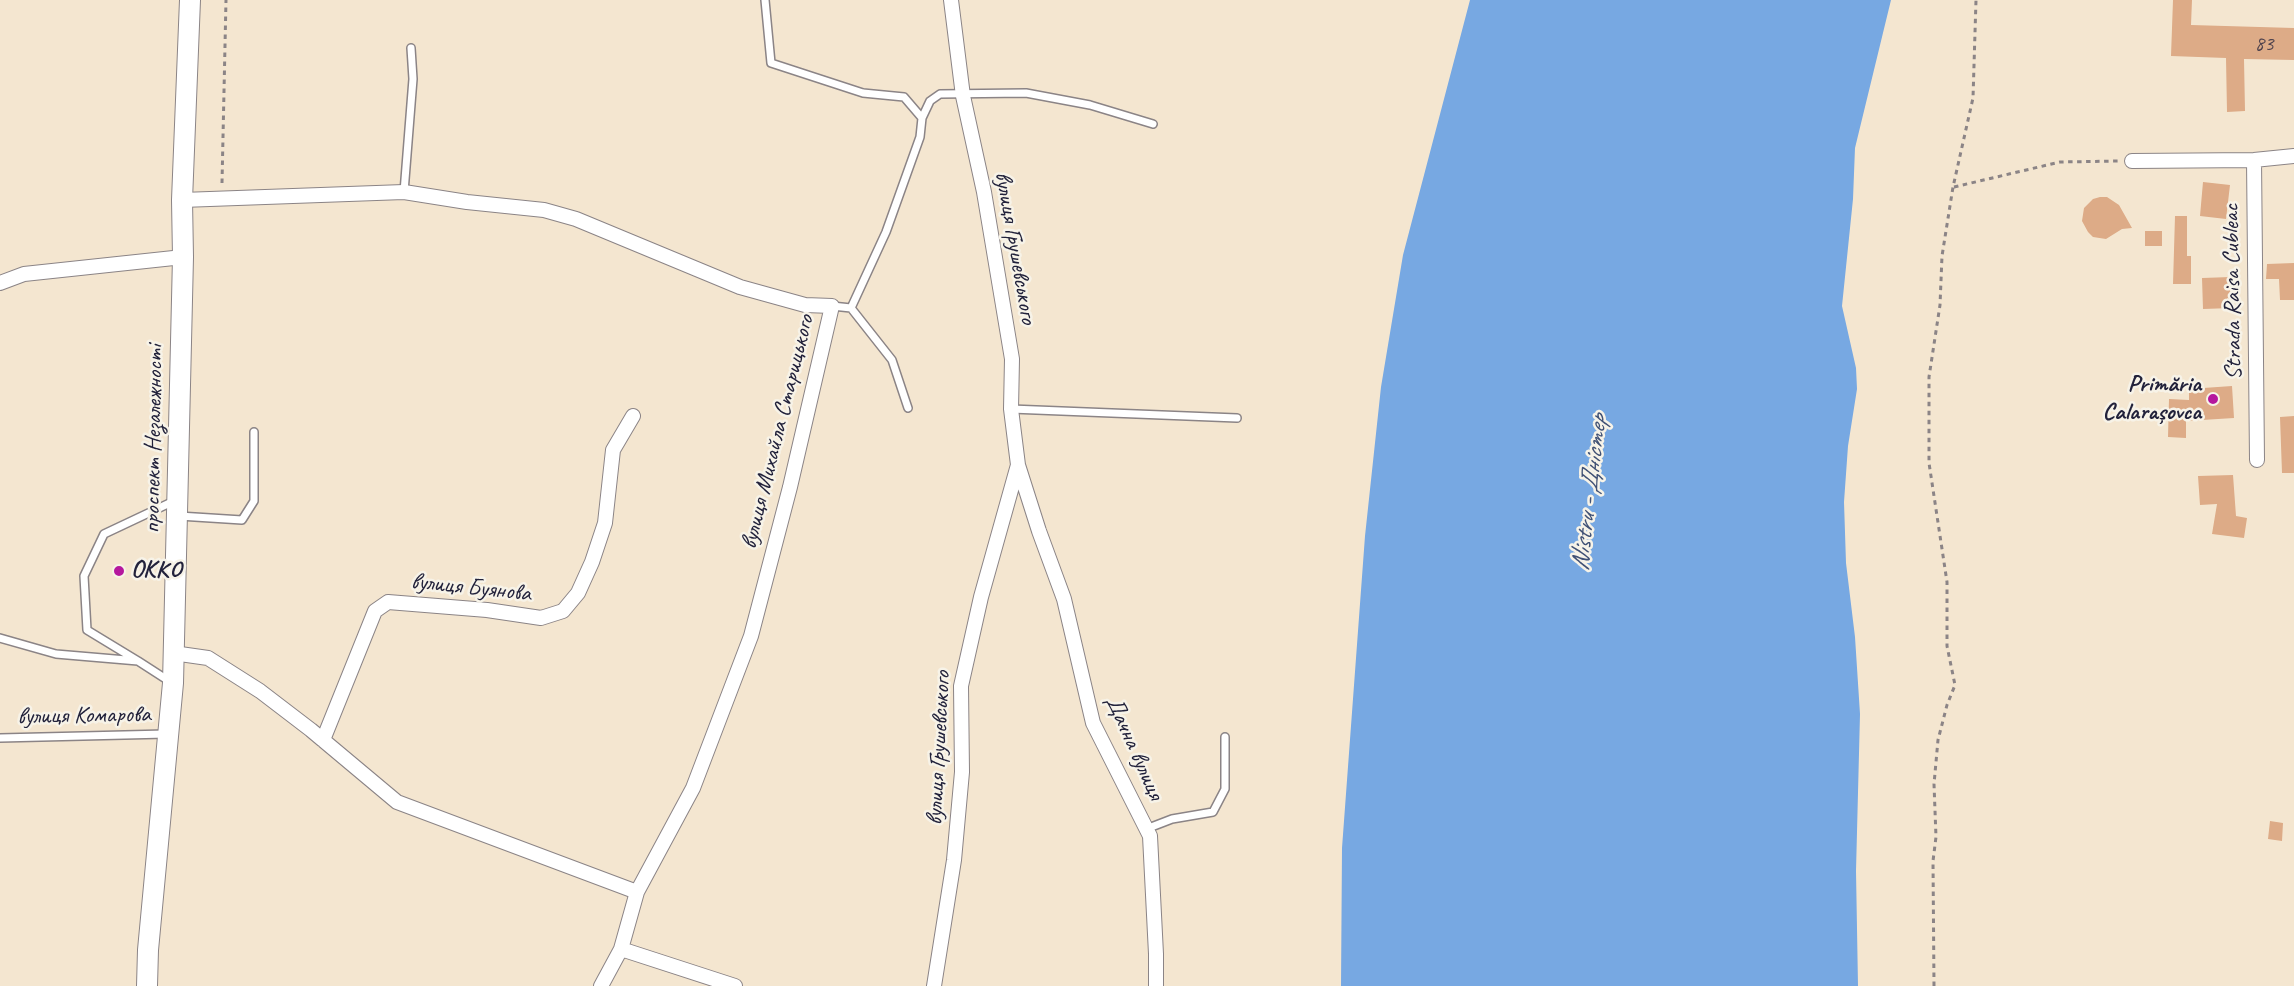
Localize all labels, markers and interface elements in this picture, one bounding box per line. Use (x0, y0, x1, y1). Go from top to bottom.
house number: 83 (2255, 31, 2273, 57)
street label: вулиця Грушевського (987, 170, 1043, 326)
street label: Strada Raisa Cubleac (2217, 204, 2249, 380)
street label: вулиця Михайла Старицького (735, 312, 821, 552)
street label: проспект Незалежності (138, 344, 170, 534)
place label: Primăria Calarașovca (2103, 371, 2201, 427)
marker: Primăria Calarașovca (2206, 392, 2220, 406)
water label: Nistru - Дністер (1565, 414, 1615, 572)
place label: ОККО (131, 557, 182, 585)
marker: ОККО (112, 564, 126, 578)
street label: вулиця Буянова (410, 567, 532, 609)
street label: вулиця Грушевського (921, 670, 957, 826)
street label: Дачна вулиця (1098, 691, 1170, 805)
street label: вулиця Комарова (17, 700, 151, 732)

